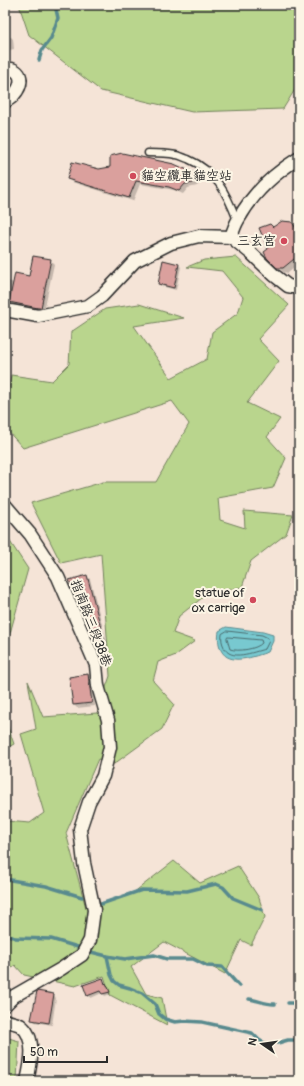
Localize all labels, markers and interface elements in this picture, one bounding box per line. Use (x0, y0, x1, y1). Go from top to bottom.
place label: 貓空纜車貓空站 (141, 168, 232, 184)
marker: 貓空纜車貓空站 (128, 171, 138, 181)
place label: 三玄宮 (237, 233, 276, 249)
marker: 三玄宮 (279, 236, 289, 246)
street label: 指南路三段38巷 (67, 577, 115, 669)
place label: statue of ox carrige (192, 585, 246, 616)
marker: statue of ox carrige (248, 595, 258, 605)
north arrow (242, 1024, 282, 1064)
text: N (246, 1036, 260, 1047)
scale bar (24, 1038, 107, 1064)
text: 50 m (30, 1045, 58, 1060)

